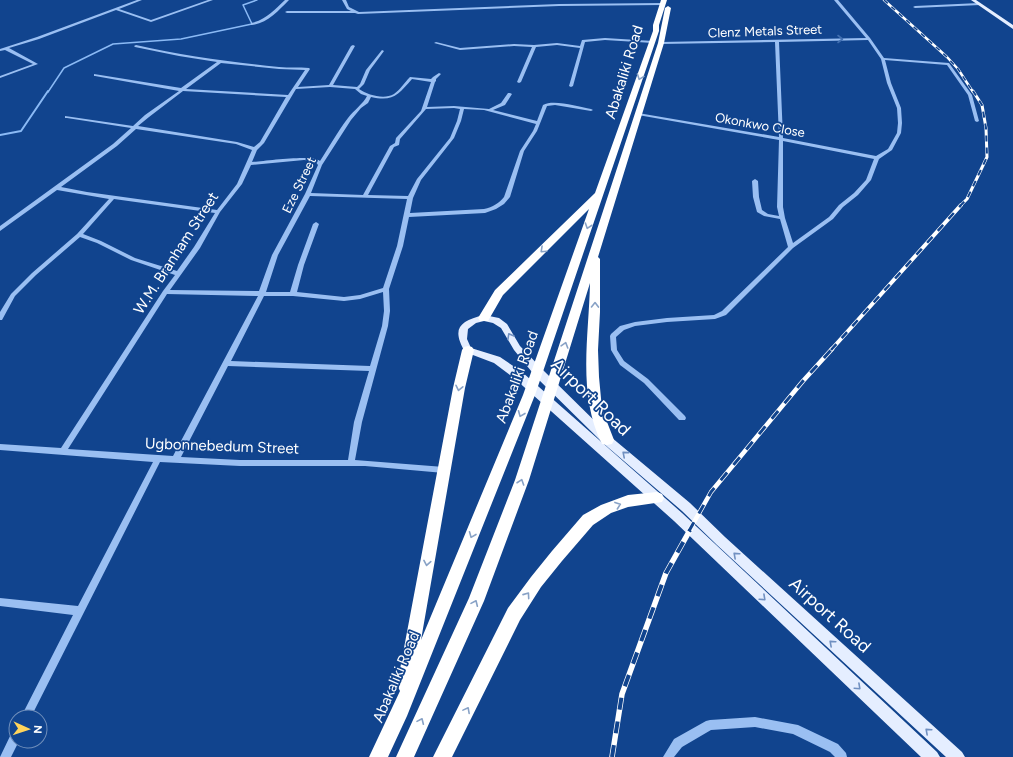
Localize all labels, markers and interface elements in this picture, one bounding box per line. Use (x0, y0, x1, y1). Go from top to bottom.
street label: Clenz Metals Street (708, 22, 822, 40)
street label: Abakaliki Road (601, 23, 647, 121)
one-way arrow (837, 35, 843, 43)
one-way arrow (636, 73, 644, 80)
street label: Okonkwo Close (714, 110, 806, 140)
street label: Eze Street (279, 154, 319, 216)
street label: W.M. Branham Street (130, 188, 222, 317)
one-way arrow (584, 222, 593, 229)
one-way arrow (540, 246, 547, 253)
one-way arrow (591, 302, 599, 308)
street label: Abakaliki Road (492, 328, 542, 426)
one-way arrow (507, 332, 515, 340)
one-way arrow (561, 341, 569, 348)
street label: Airport Road (547, 354, 635, 440)
one-way arrow (456, 385, 464, 391)
one-way arrow (518, 411, 526, 418)
street label: Ugbonnebedum Street (145, 434, 300, 458)
one-way arrow (622, 452, 629, 459)
one-way arrow (517, 478, 525, 485)
one-way arrow (614, 502, 621, 510)
one-way arrow (469, 531, 477, 538)
one-way arrow (734, 553, 741, 560)
one-way arrow (423, 560, 432, 566)
street label: Airport Road (785, 573, 875, 657)
one-way arrow (522, 592, 530, 599)
one-way arrow (758, 593, 766, 601)
one-way arrow (470, 600, 478, 607)
street label: Abakaliki Road (369, 629, 423, 725)
one-way arrow (830, 641, 837, 648)
one-way arrow (853, 683, 861, 690)
one-way arrow (462, 707, 469, 714)
north arrow (8, 709, 48, 749)
one-way arrow (416, 718, 424, 726)
text: N (31, 725, 44, 734)
one-way arrow (925, 728, 933, 735)

